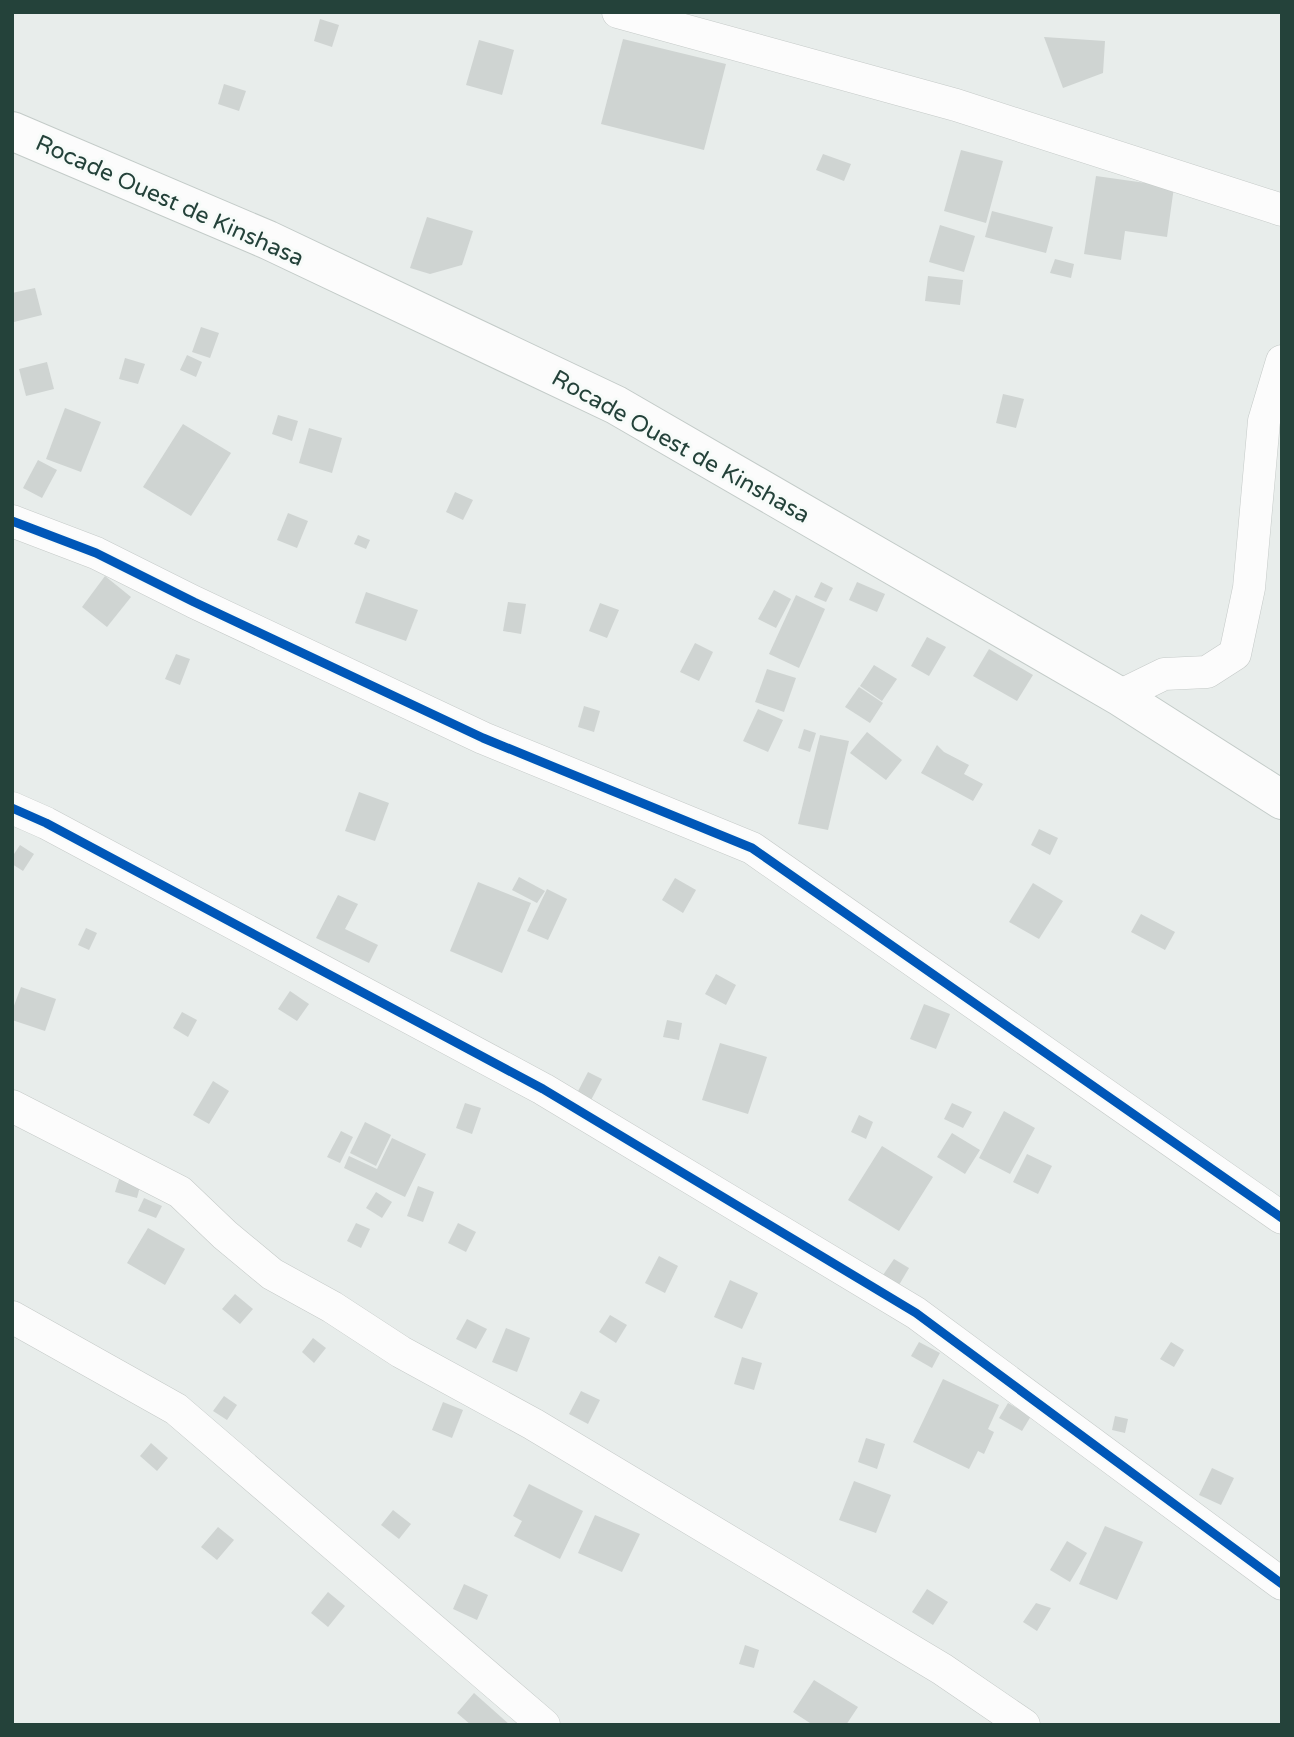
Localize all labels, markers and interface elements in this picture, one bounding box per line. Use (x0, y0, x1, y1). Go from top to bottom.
street label: Rocade Ouest de Kinshasa (31, 129, 308, 273)
street label: Rocade Ouest de Kinshasa (547, 364, 815, 530)

